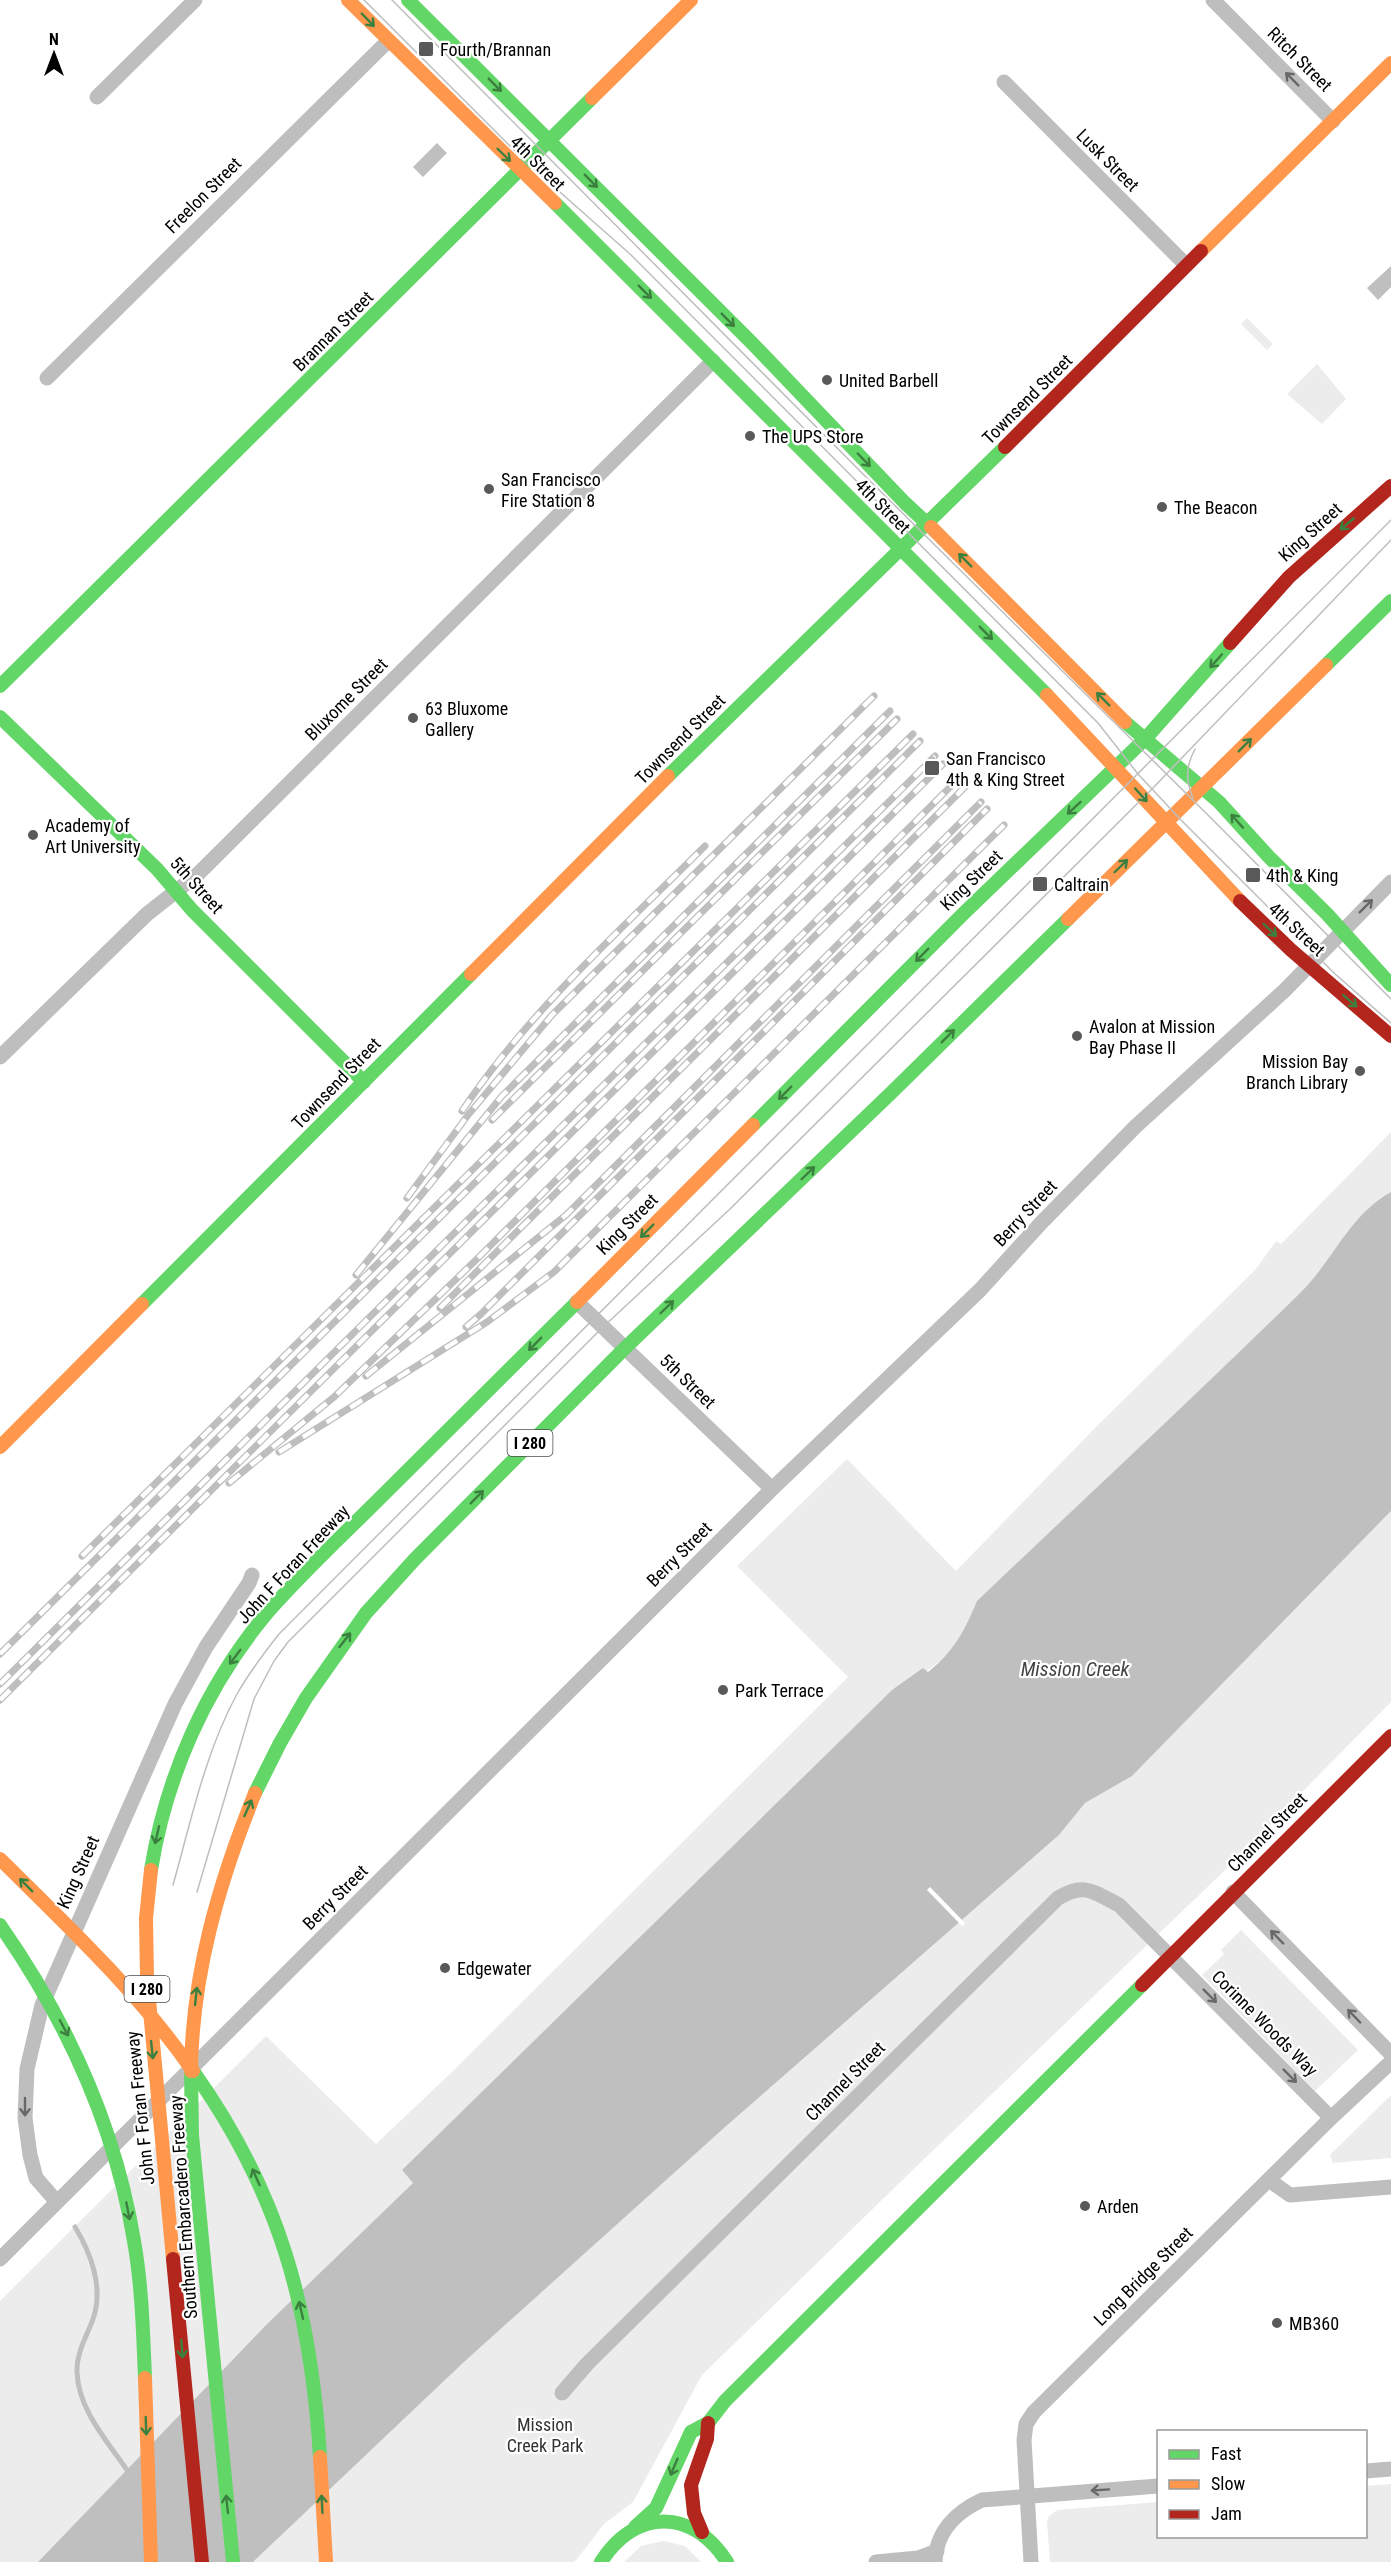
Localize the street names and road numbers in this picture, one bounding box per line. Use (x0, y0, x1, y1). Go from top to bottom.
street label: Ritch Street (1263, 22, 1337, 96)
street label: Lusk Street (1072, 124, 1144, 196)
street label: 4th Street (506, 131, 570, 195)
street label: Freelon Street (161, 153, 245, 237)
street label: Brannan Street (289, 287, 377, 375)
street label: Townsend Street (978, 350, 1076, 448)
street label: 4th Street (851, 474, 915, 538)
street label: King Street (1274, 498, 1346, 566)
street label: Bluxome Street (300, 653, 392, 745)
street label: Townsend Street (631, 690, 729, 788)
street label: King Street (936, 845, 1006, 915)
street label: 5th Street (166, 852, 228, 918)
street label: 4th Street (1265, 898, 1329, 960)
street label: Townsend Street (287, 1033, 385, 1133)
street label: Berry Street (989, 1175, 1061, 1251)
street label: King Street (592, 1189, 662, 1259)
street label: 5th Street (656, 1349, 720, 1413)
road number: I 280 (508, 1430, 552, 1456)
street label: John F Foran Freeway (233, 1500, 354, 1628)
street label: Berry Street (642, 1517, 716, 1591)
street label: Channel Street (1223, 1788, 1311, 1876)
street label: King Street (53, 1832, 103, 1912)
street label: Berry Street (298, 1860, 372, 1934)
street label: Corinne Woods Way (1208, 1966, 1323, 2081)
road number: I 280 (124, 1976, 170, 2002)
street label: John F Foran Freeway (121, 2030, 159, 2186)
street label: Channel Street (801, 2037, 889, 2125)
street label: Southern Embarcadero Freeway (165, 2094, 201, 2320)
street label: Long Bridge Street (1089, 2222, 1197, 2330)

